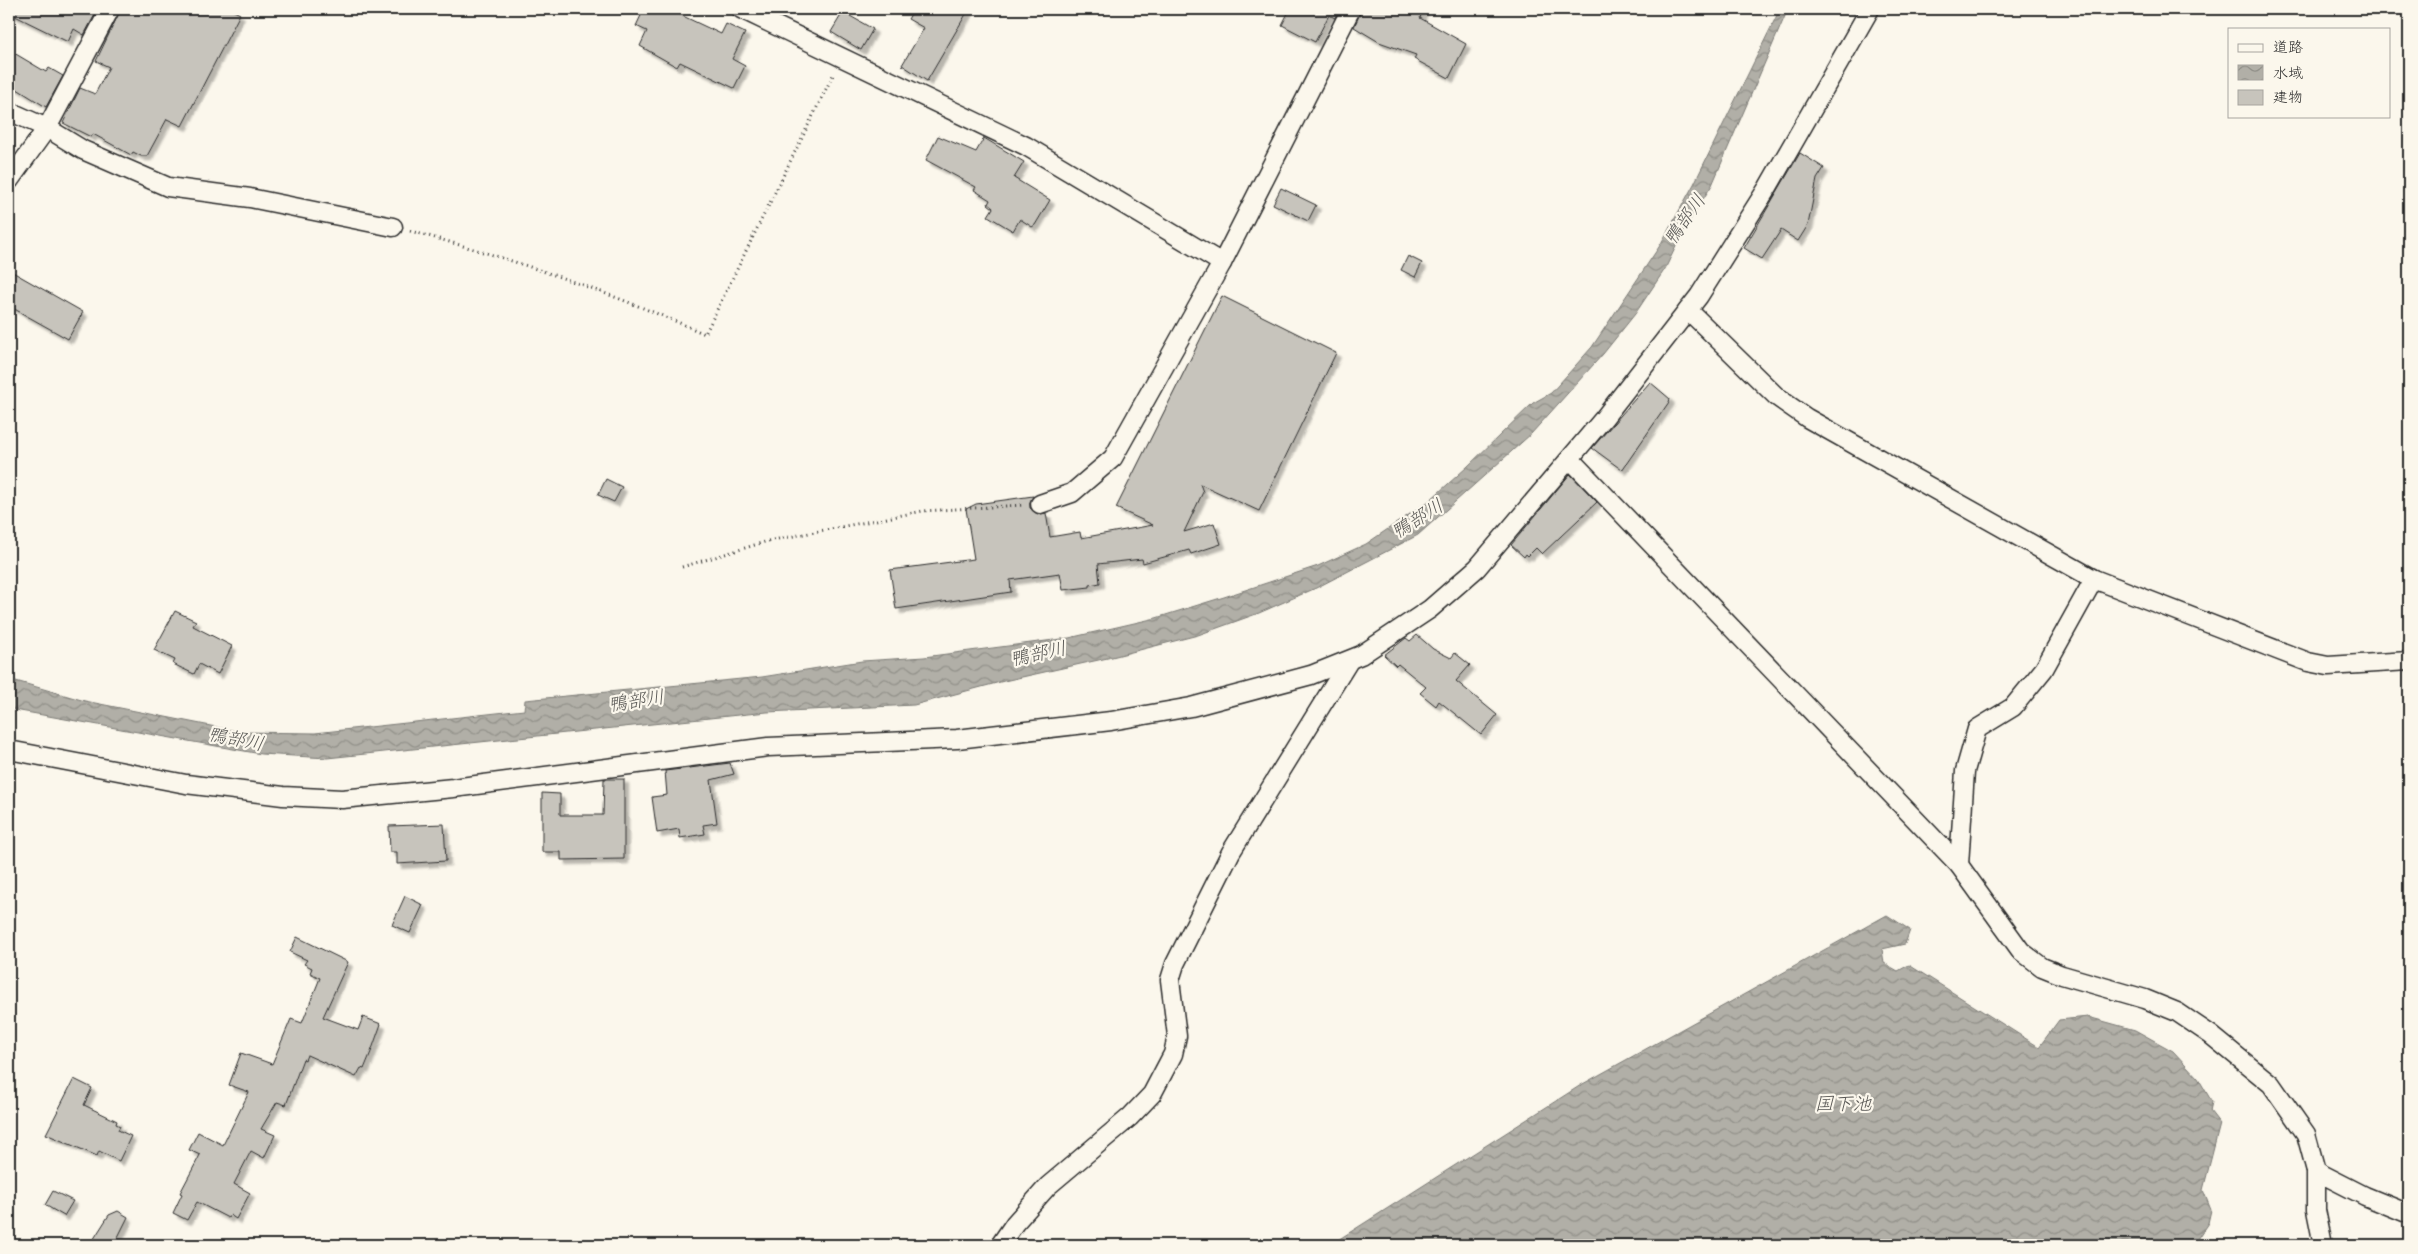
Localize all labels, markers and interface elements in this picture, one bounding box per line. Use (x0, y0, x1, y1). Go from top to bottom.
legend (2228, 28, 2390, 118)
text: 道路 (2273, 38, 2303, 56)
text: 水域 (2273, 64, 2303, 82)
text: 建物 (2273, 88, 2303, 106)
water label: 鴨部川 (1659, 189, 1710, 249)
water label: 鴨部川 (1387, 494, 1448, 543)
water label: 鴨部川 (1008, 636, 1068, 671)
water label: 鴨部川 (606, 685, 666, 716)
water label: 鴨部川 (206, 722, 266, 755)
water label: 国下池 (1814, 1092, 1872, 1115)

